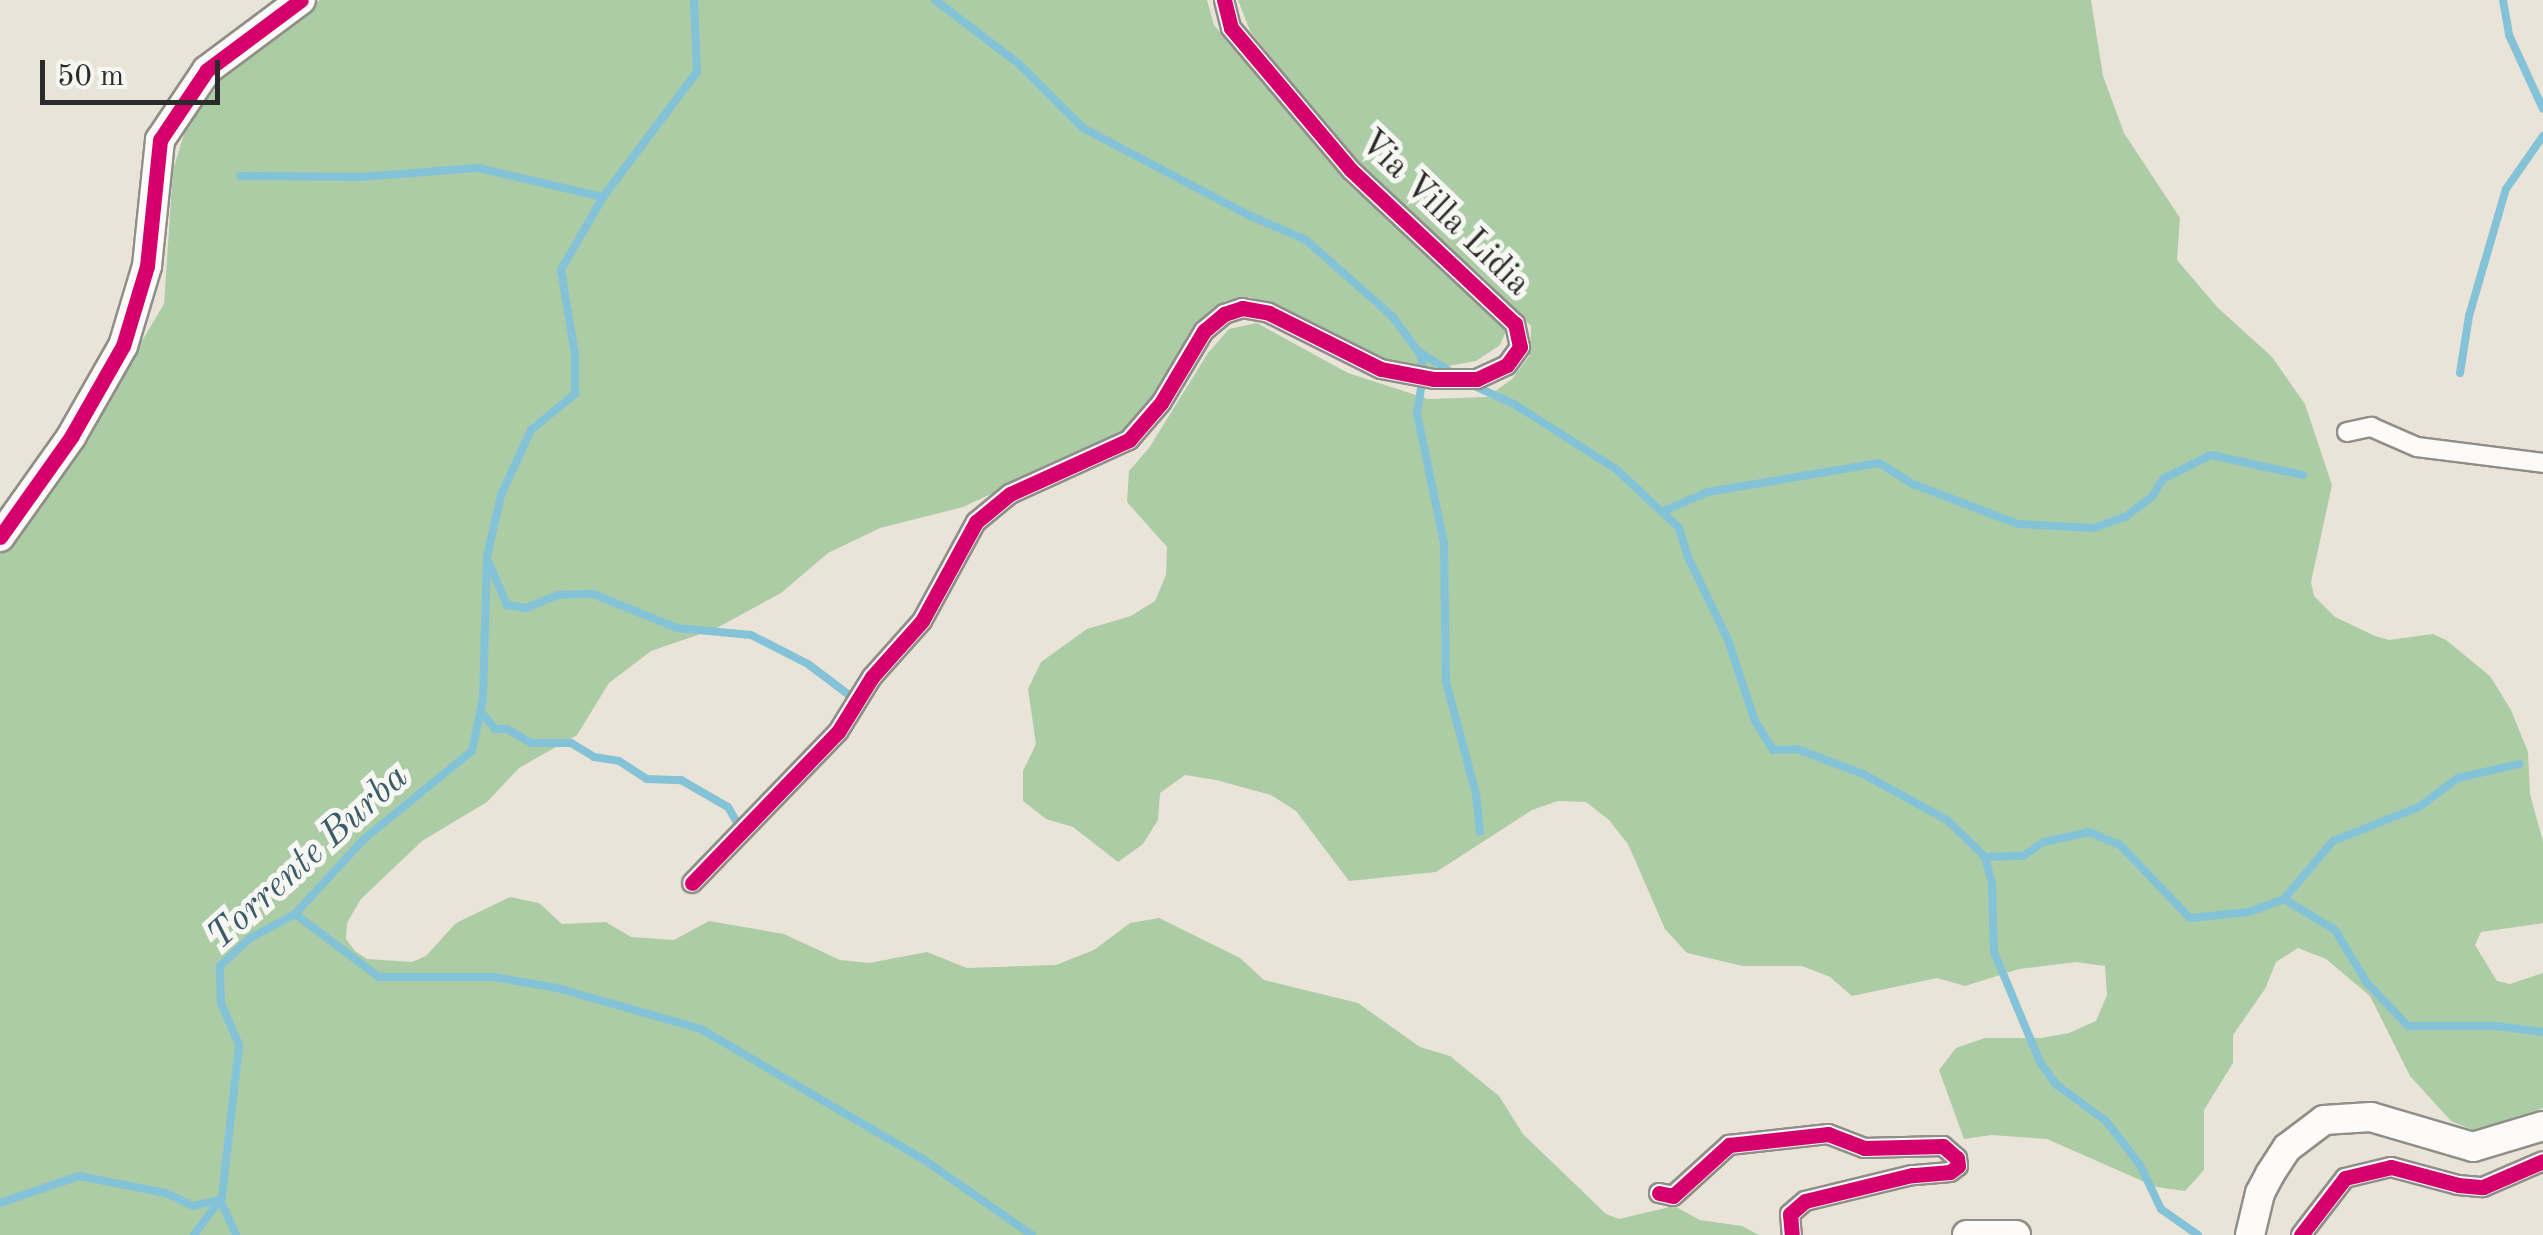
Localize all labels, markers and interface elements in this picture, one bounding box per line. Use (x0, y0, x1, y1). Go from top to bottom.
scale bar (45, 40, 225, 102)
text: 50 m (57, 62, 124, 92)
street label: Via Villa Lidia (1350, 122, 1538, 306)
water label: Torrente Burba (199, 756, 419, 960)

